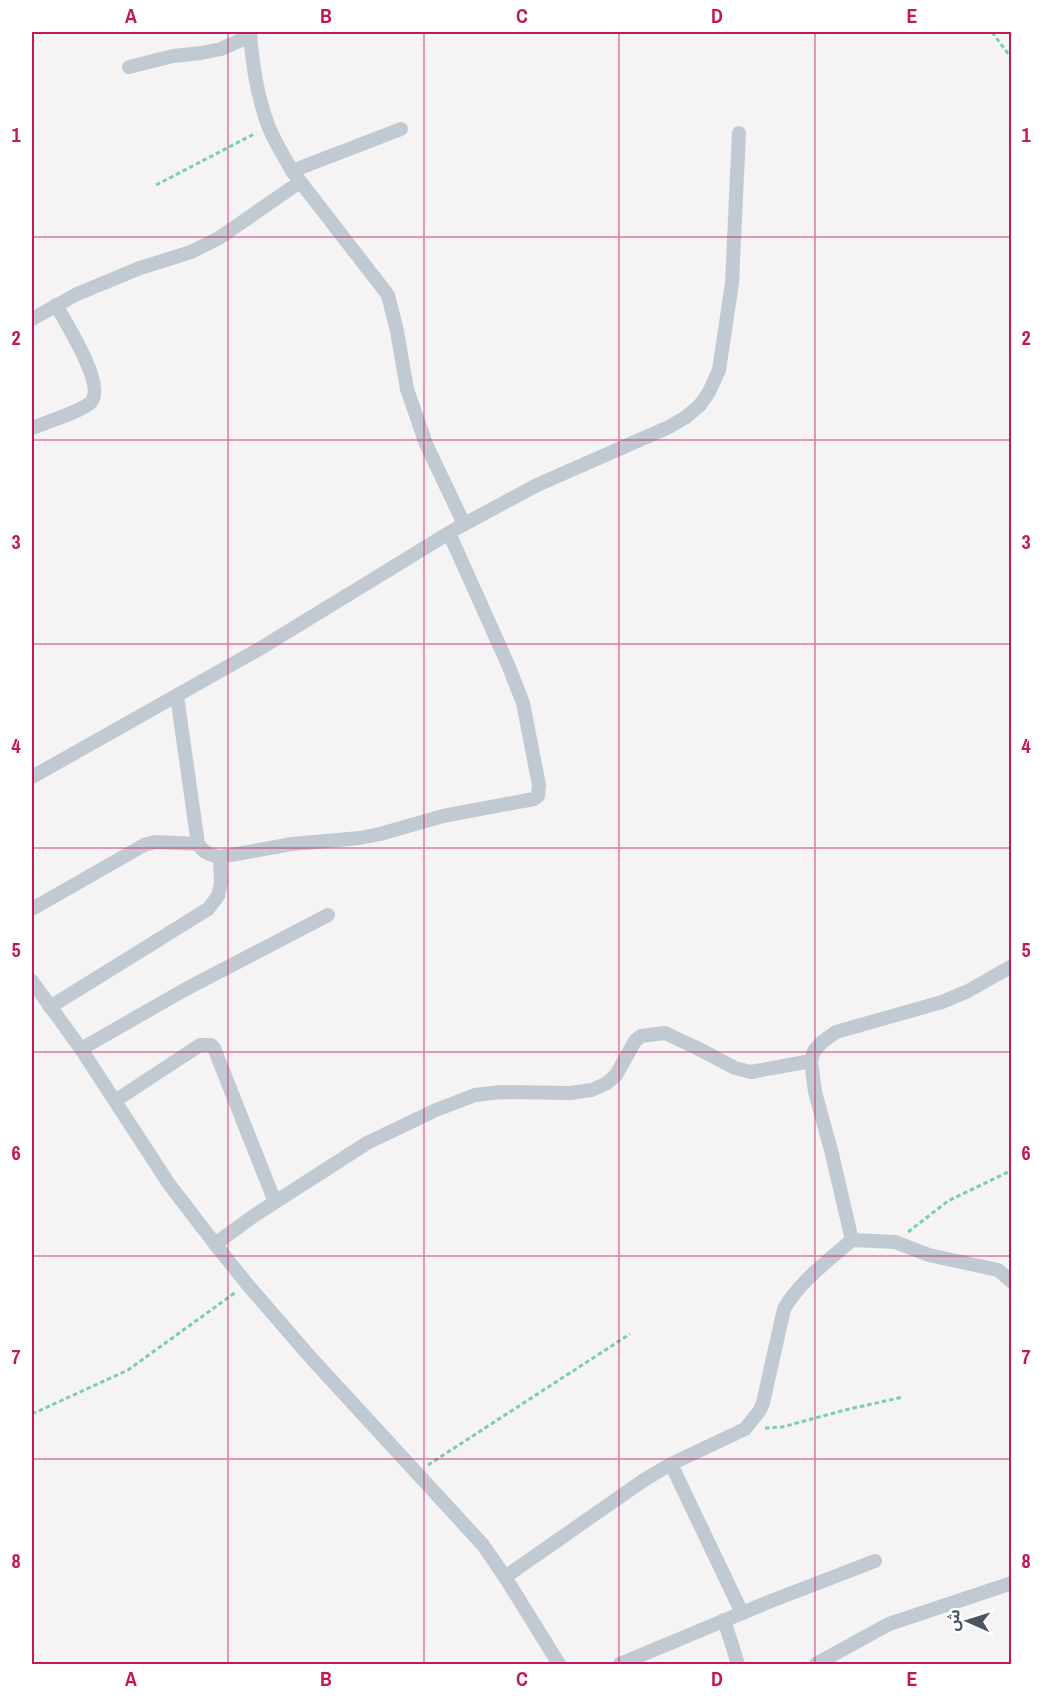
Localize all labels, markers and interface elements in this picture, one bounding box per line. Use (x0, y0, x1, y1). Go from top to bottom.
text: A (125, 2, 137, 29)
text: B (320, 2, 332, 29)
text: C (516, 2, 528, 29)
text: D (711, 2, 723, 29)
text: E (907, 2, 918, 29)
text: 1 (11, 121, 21, 148)
text: 1 (1021, 121, 1031, 148)
text: 2 (11, 324, 21, 351)
text: 2 (1021, 324, 1031, 351)
text: 3 (11, 528, 21, 555)
text: 3 (1021, 528, 1031, 555)
text: 4 (11, 732, 21, 759)
text: 4 (1021, 732, 1031, 759)
text: 5 (11, 936, 21, 963)
text: 5 (1021, 936, 1031, 963)
text: 6 (11, 1139, 21, 1166)
text: 6 (1021, 1139, 1031, 1166)
text: 7 (11, 1343, 21, 1370)
text: 7 (1021, 1343, 1031, 1370)
text: 8 (11, 1547, 21, 1574)
text: 8 (1021, 1547, 1031, 1574)
north arrow (938, 1591, 998, 1651)
text: ش (941, 1609, 965, 1632)
text: A (125, 1665, 137, 1692)
text: B (320, 1665, 332, 1692)
text: C (516, 1665, 528, 1692)
text: D (711, 1665, 723, 1692)
text: E (907, 1665, 918, 1692)

